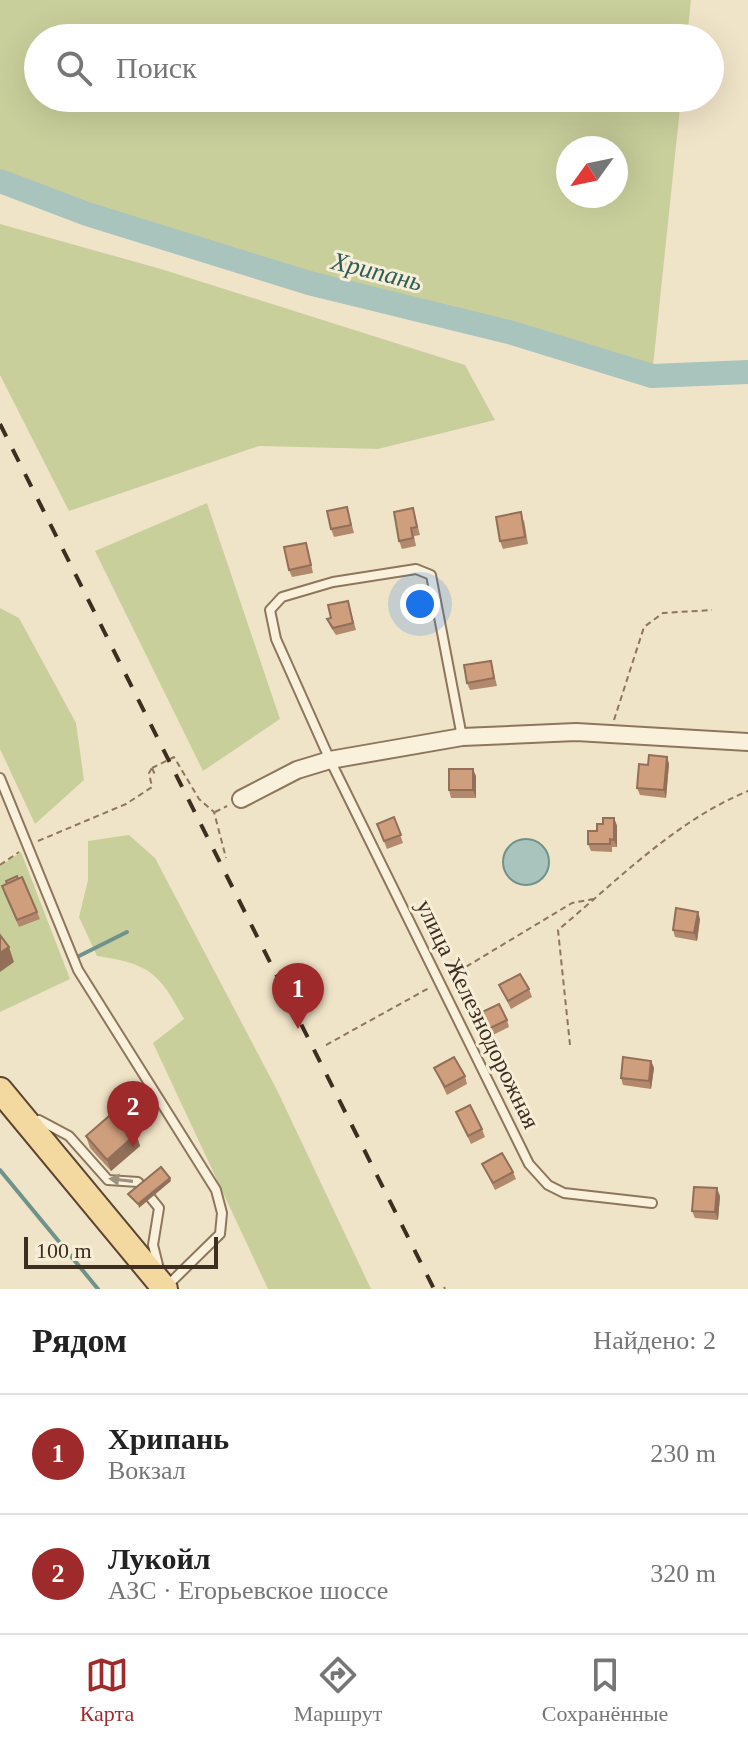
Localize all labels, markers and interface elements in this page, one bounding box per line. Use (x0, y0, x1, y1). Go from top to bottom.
search box (24, 24, 724, 112)
icon: search (52, 46, 96, 90)
text: Поиск (116, 51, 197, 84)
north arrow (556, 136, 628, 208)
water label: Хрипань (327, 246, 425, 297)
your location (400, 584, 440, 624)
street label: улица Железнодорожная (411, 895, 545, 1133)
pin: 1 (272, 963, 324, 1029)
pin: 2 (107, 1081, 159, 1147)
one-way arrow (108, 1174, 133, 1187)
scale bar (24, 1233, 218, 1269)
text: 100 m (36, 1238, 92, 1263)
text: Рядом (32, 1322, 127, 1359)
text: Найдено: 2 (593, 1326, 716, 1355)
text: Хрипань (108, 1422, 229, 1455)
text: 1 (52, 1439, 65, 1468)
text: 230 m (650, 1439, 716, 1468)
text: Вокзал (108, 1456, 186, 1485)
text: Лукойл (108, 1542, 211, 1575)
text: 2 (52, 1559, 65, 1588)
text: 320 m (650, 1559, 716, 1588)
text: АЗС · Егорьевское шоссе (108, 1576, 388, 1605)
tab: Карта (80, 1653, 134, 1727)
tab: Маршрут (294, 1653, 382, 1727)
tab: Сохранённые (542, 1653, 668, 1727)

